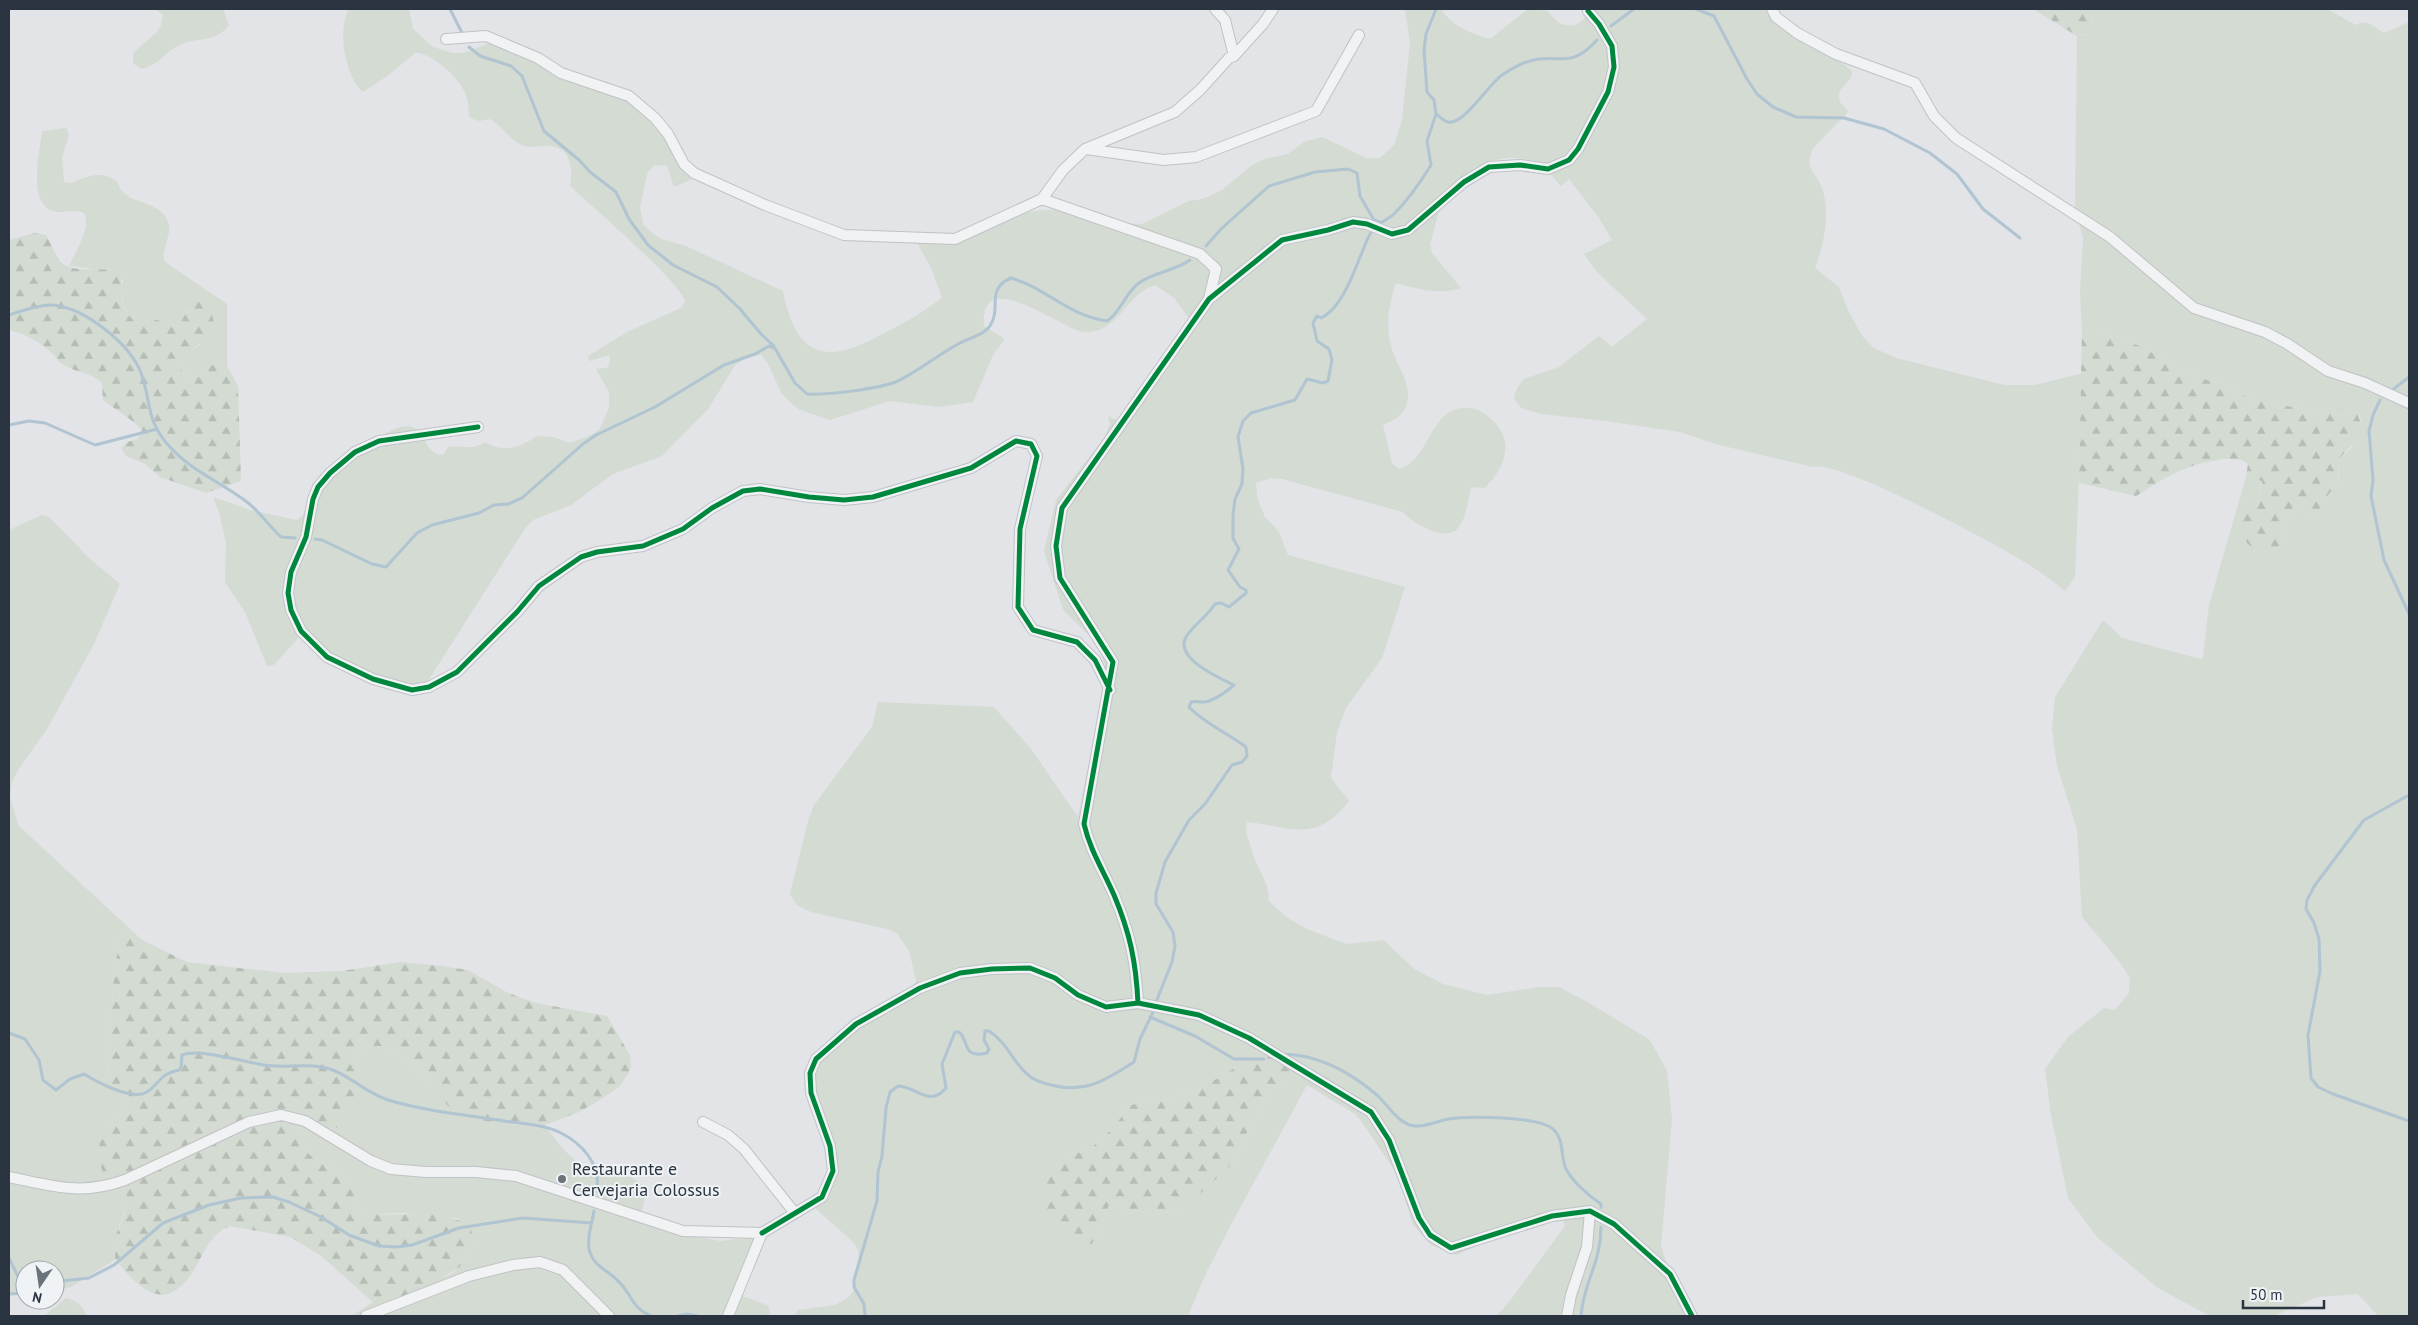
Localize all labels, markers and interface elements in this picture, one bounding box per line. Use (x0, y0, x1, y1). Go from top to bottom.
place label: Restaurante e Cervejaria Colossus (572, 1157, 720, 1201)
marker: Restaurante e Cervejaria Colossus (556, 1173, 568, 1185)
north arrow (15, 1260, 65, 1310)
scale bar (2243, 1278, 2324, 1310)
text: 50 m (2250, 1285, 2283, 1304)
text: N (31, 1288, 44, 1307)

